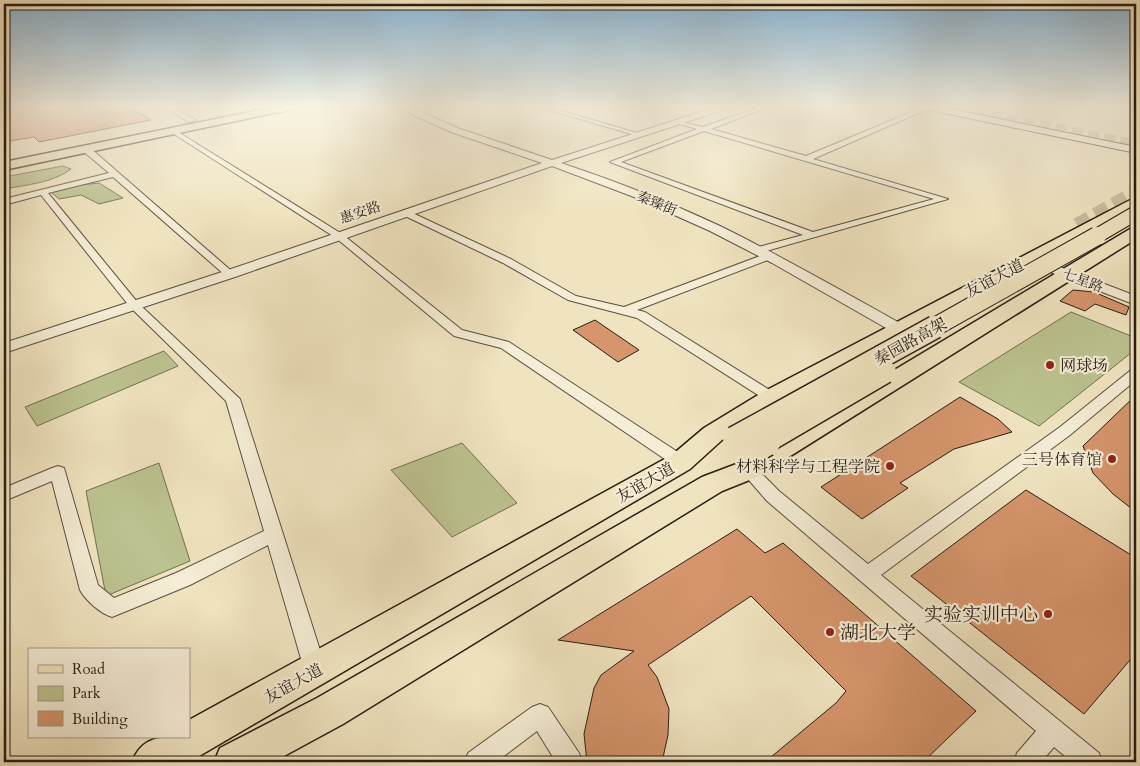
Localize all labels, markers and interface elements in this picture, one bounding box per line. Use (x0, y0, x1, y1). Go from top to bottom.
street label: 秦臻街 (634, 187, 680, 220)
street label: 惠安路 (337, 197, 383, 228)
street label: 友谊大道 (961, 254, 1028, 304)
street label: 七星路 (1060, 264, 1106, 297)
street label: 秦园路高架 (870, 313, 951, 371)
place label: 网球场 (1060, 355, 1108, 377)
marker: 网球场 (1044, 359, 1056, 371)
place label: 三号体育馆 (1022, 449, 1102, 471)
marker: 三号体育馆 (1106, 453, 1118, 465)
place label: 材料科学与工程学院 (736, 456, 880, 478)
street label: 友谊大道 (612, 457, 679, 508)
marker: 材料科学与工程学院 (884, 460, 896, 472)
place label: 实验实训中心 (924, 602, 1038, 628)
marker: 实验实训中心 (1042, 608, 1054, 620)
place label: 湖北大学 (840, 620, 916, 646)
marker: 湖北大学 (824, 626, 836, 638)
legend (28, 648, 190, 738)
text: Road (72, 659, 105, 679)
street label: 友谊大道 (260, 659, 327, 709)
text: Park (72, 683, 101, 703)
text: Building (72, 709, 128, 729)

